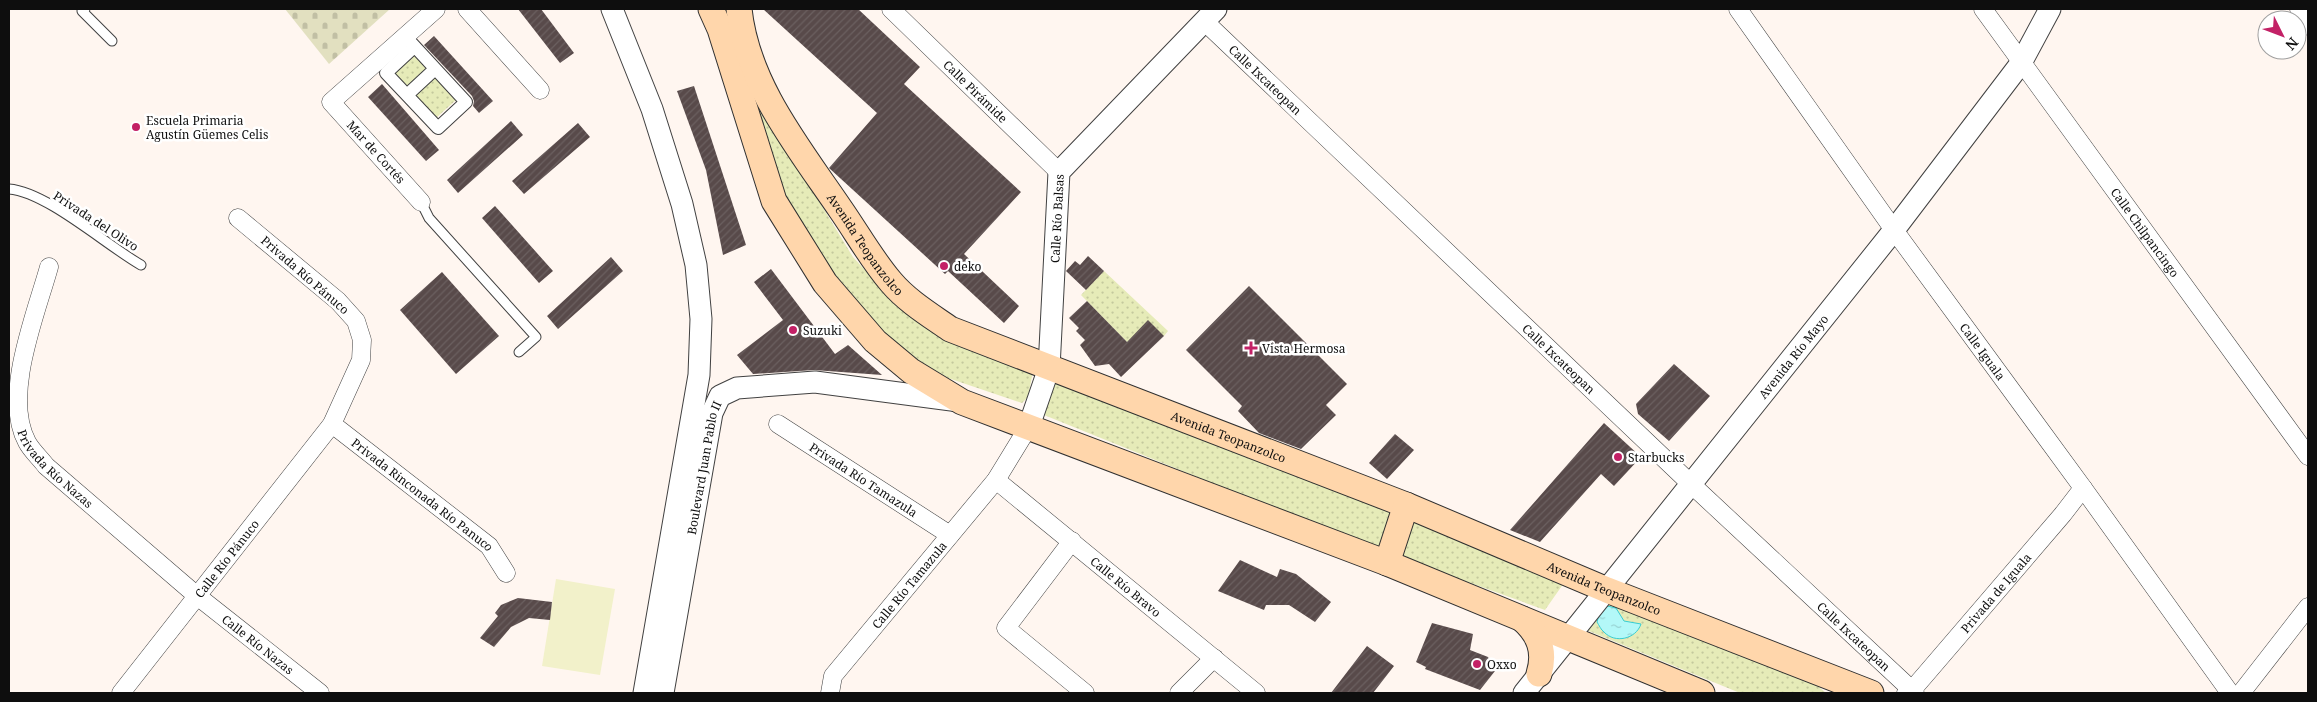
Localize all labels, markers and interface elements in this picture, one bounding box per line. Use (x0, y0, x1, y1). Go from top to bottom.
north arrow (2257, 10, 2307, 60)
text: N (2281, 34, 2303, 54)
street label: Calle Ixcateopan (1225, 41, 1306, 119)
street label: Calle Pirámide (940, 56, 1012, 126)
place label: Escuela Primaria Agustín Güemes Celis (146, 112, 268, 143)
street label: Mar de Cortés (343, 117, 409, 187)
marker: Escuela Primaria Agustín Güemes Celis (130, 121, 142, 133)
street label: Calle Río Balsas (1046, 174, 1067, 263)
street label: Calle Chilpancingo (2107, 184, 2184, 280)
street label: Privada del Olivo (50, 187, 142, 255)
street label: Avenida Teopanzolco (823, 190, 907, 299)
street label: Privada Río Pánuco (257, 232, 353, 318)
place label: deko (954, 258, 982, 275)
marker: deko (938, 260, 950, 272)
street label: Avenida Río Mayo (1754, 311, 1832, 402)
street label: Calle Iguala (1956, 319, 2010, 384)
street label: Calle Ixcateopan (1519, 320, 1599, 398)
place label: Suzuki (803, 322, 842, 339)
marker: Suzuki (787, 324, 799, 336)
place label: Vista Hermosa (1262, 340, 1346, 357)
marker: Vista Hermosa (1244, 341, 1258, 355)
street label: Boulevard Juan Pablo II (682, 398, 725, 536)
street label: Avenida Teopanzolco (1169, 407, 1289, 466)
street label: Privada Río Nazas (14, 427, 97, 511)
street label: Privada Rinconada Río Panuco (348, 434, 498, 554)
street label: Privada Río Tamazula (806, 438, 921, 521)
place label: Starbucks (1628, 449, 1685, 466)
marker: Starbucks (1612, 451, 1624, 463)
street label: Calle Río Pánuco (190, 516, 263, 601)
street label: Calle Río Tamazula (868, 537, 950, 632)
street label: Privada de Iguala (1956, 549, 2035, 636)
street label: Calle Río Bravo (1087, 552, 1165, 621)
street label: Avenida Teopanzolco (1545, 557, 1664, 619)
street label: Calle Ixcateopan (1814, 598, 1895, 675)
street label: Calle Río Nazas (219, 610, 298, 678)
place label: Oxxo (1487, 656, 1517, 673)
marker: Oxxo (1471, 658, 1483, 670)

